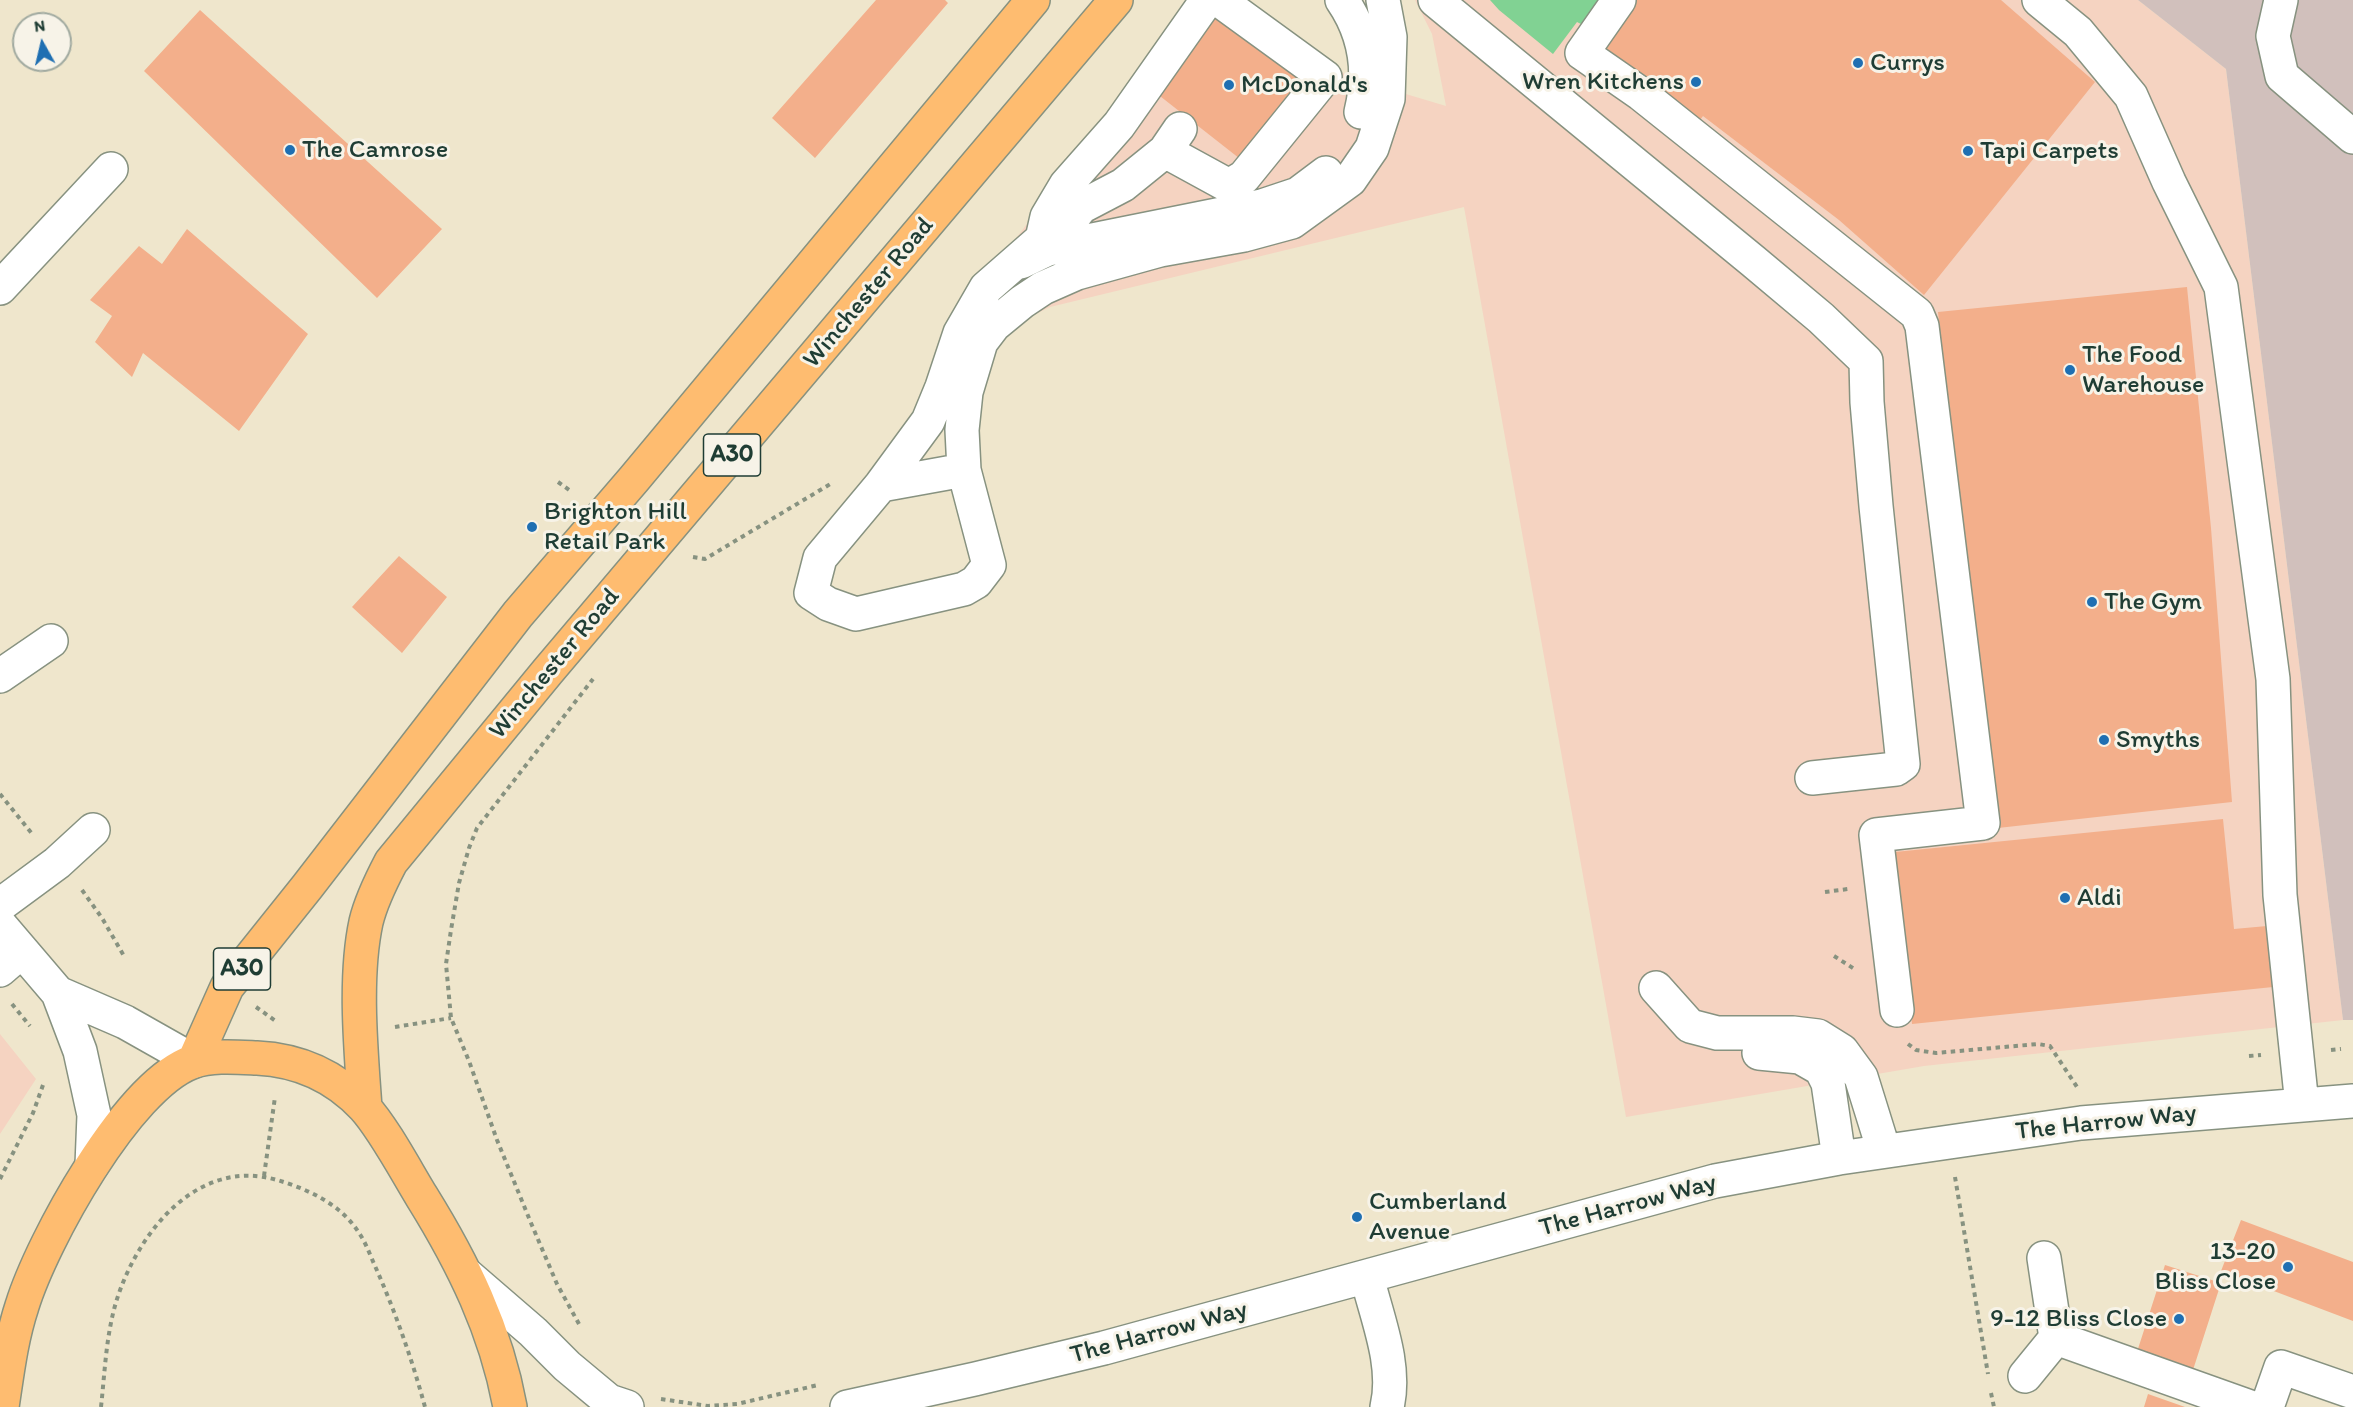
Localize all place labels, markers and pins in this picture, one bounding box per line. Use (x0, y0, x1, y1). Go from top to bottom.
place label: Currys (1870, 47, 1945, 79)
marker: Currys (1851, 56, 1865, 70)
place label: Wren Kitchens (1522, 66, 1684, 98)
place label: McDonald's (1241, 69, 1368, 101)
marker: Wren Kitchens (1689, 75, 1703, 89)
marker: McDonald's (1222, 78, 1236, 92)
place label: The Camrose (302, 134, 448, 166)
place label: Tapi Carpets (1980, 135, 2119, 167)
marker: The Camrose (283, 143, 297, 157)
marker: Tapi Carpets (1961, 144, 1975, 158)
place label: The Food Warehouse (2082, 339, 2204, 400)
marker: The Food Warehouse (2063, 363, 2077, 377)
place label: Brighton Hill Retail Park (544, 496, 687, 558)
marker: Brighton Hill Retail Park (525, 520, 539, 534)
place label: The Gym (2104, 586, 2202, 618)
marker: The Gym (2085, 595, 2099, 609)
place label: Smyths (2116, 724, 2200, 756)
marker: Smyths (2097, 733, 2111, 747)
place label: Aldi (2077, 882, 2122, 914)
marker: Aldi (2058, 891, 2072, 905)
place label: Cumberland Avenue (1369, 1186, 1507, 1248)
marker: Cumberland Avenue (1350, 1210, 1364, 1224)
place label: 13-20 Bliss Close (2155, 1236, 2276, 1298)
marker: 13-20 Bliss Close (2281, 1260, 2295, 1274)
place label: 9-12 Bliss Close (1990, 1303, 2167, 1335)
marker: 9-12 Bliss Close (2172, 1312, 2186, 1326)

